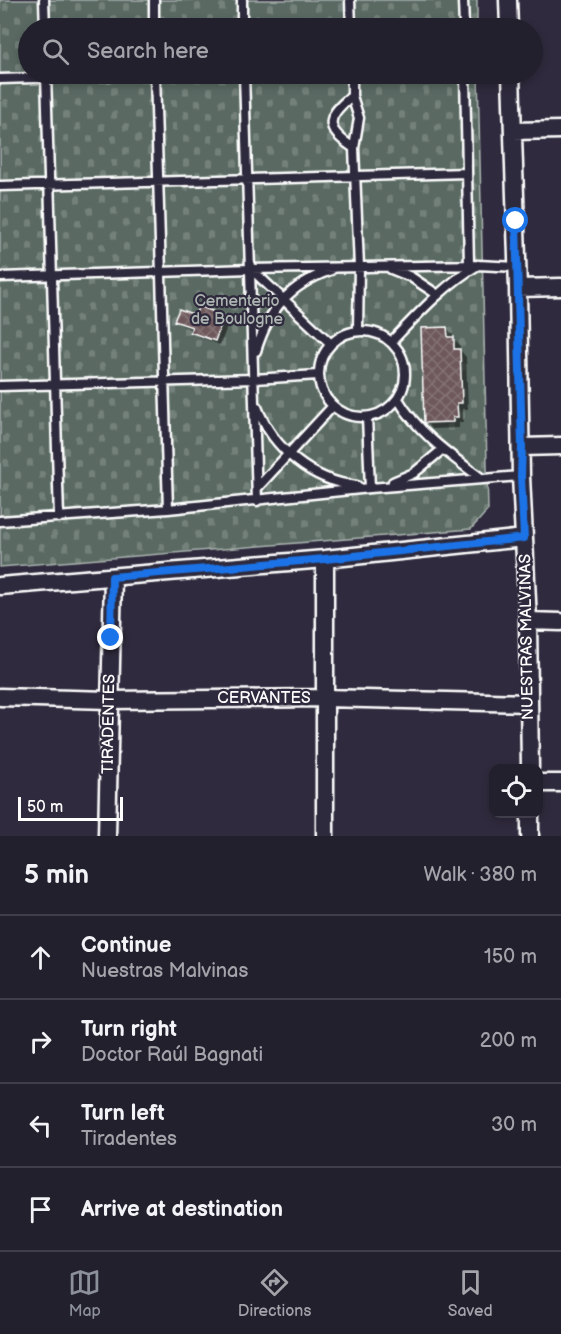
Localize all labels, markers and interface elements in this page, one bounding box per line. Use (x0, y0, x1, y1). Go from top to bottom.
search box (18, 18, 543, 84)
icon: search (39, 35, 72, 68)
text: Search here (87, 38, 209, 65)
route start (502, 207, 528, 233)
park label: Cementerio de Boulogne (191, 292, 284, 329)
street label: NUESTRAS MALVINAS (516, 554, 538, 720)
route end (97, 624, 123, 650)
street label: TIRADENTES (99, 674, 119, 774)
street label: CERVANTES (217, 689, 311, 708)
map controls (489, 764, 543, 818)
button: locate (489, 764, 543, 818)
scale bar (18, 794, 123, 822)
text: 50 m (27, 798, 63, 817)
text: 5 min (24, 860, 89, 891)
text: Walk · 380 m (424, 863, 537, 887)
text: Continue (81, 932, 171, 959)
icon: ahead (24, 941, 57, 974)
text: 150 m (484, 945, 537, 969)
text: Nuestras Malvinas (81, 959, 248, 983)
text: Turn right (81, 1016, 177, 1043)
icon: right (24, 1025, 57, 1058)
text: 200 m (480, 1029, 537, 1053)
text: Doctor Raúl Bagnati (81, 1043, 263, 1067)
text: Turn left (81, 1100, 165, 1127)
icon: left (24, 1109, 57, 1142)
text: 30 m (491, 1113, 537, 1137)
text: Tiradentes (81, 1127, 177, 1151)
icon: arrive (24, 1193, 57, 1226)
text: Arrive at destination (81, 1196, 283, 1223)
tab: Map (68, 1266, 101, 1321)
tab: Directions (238, 1266, 311, 1321)
tab: Saved (448, 1266, 493, 1321)

